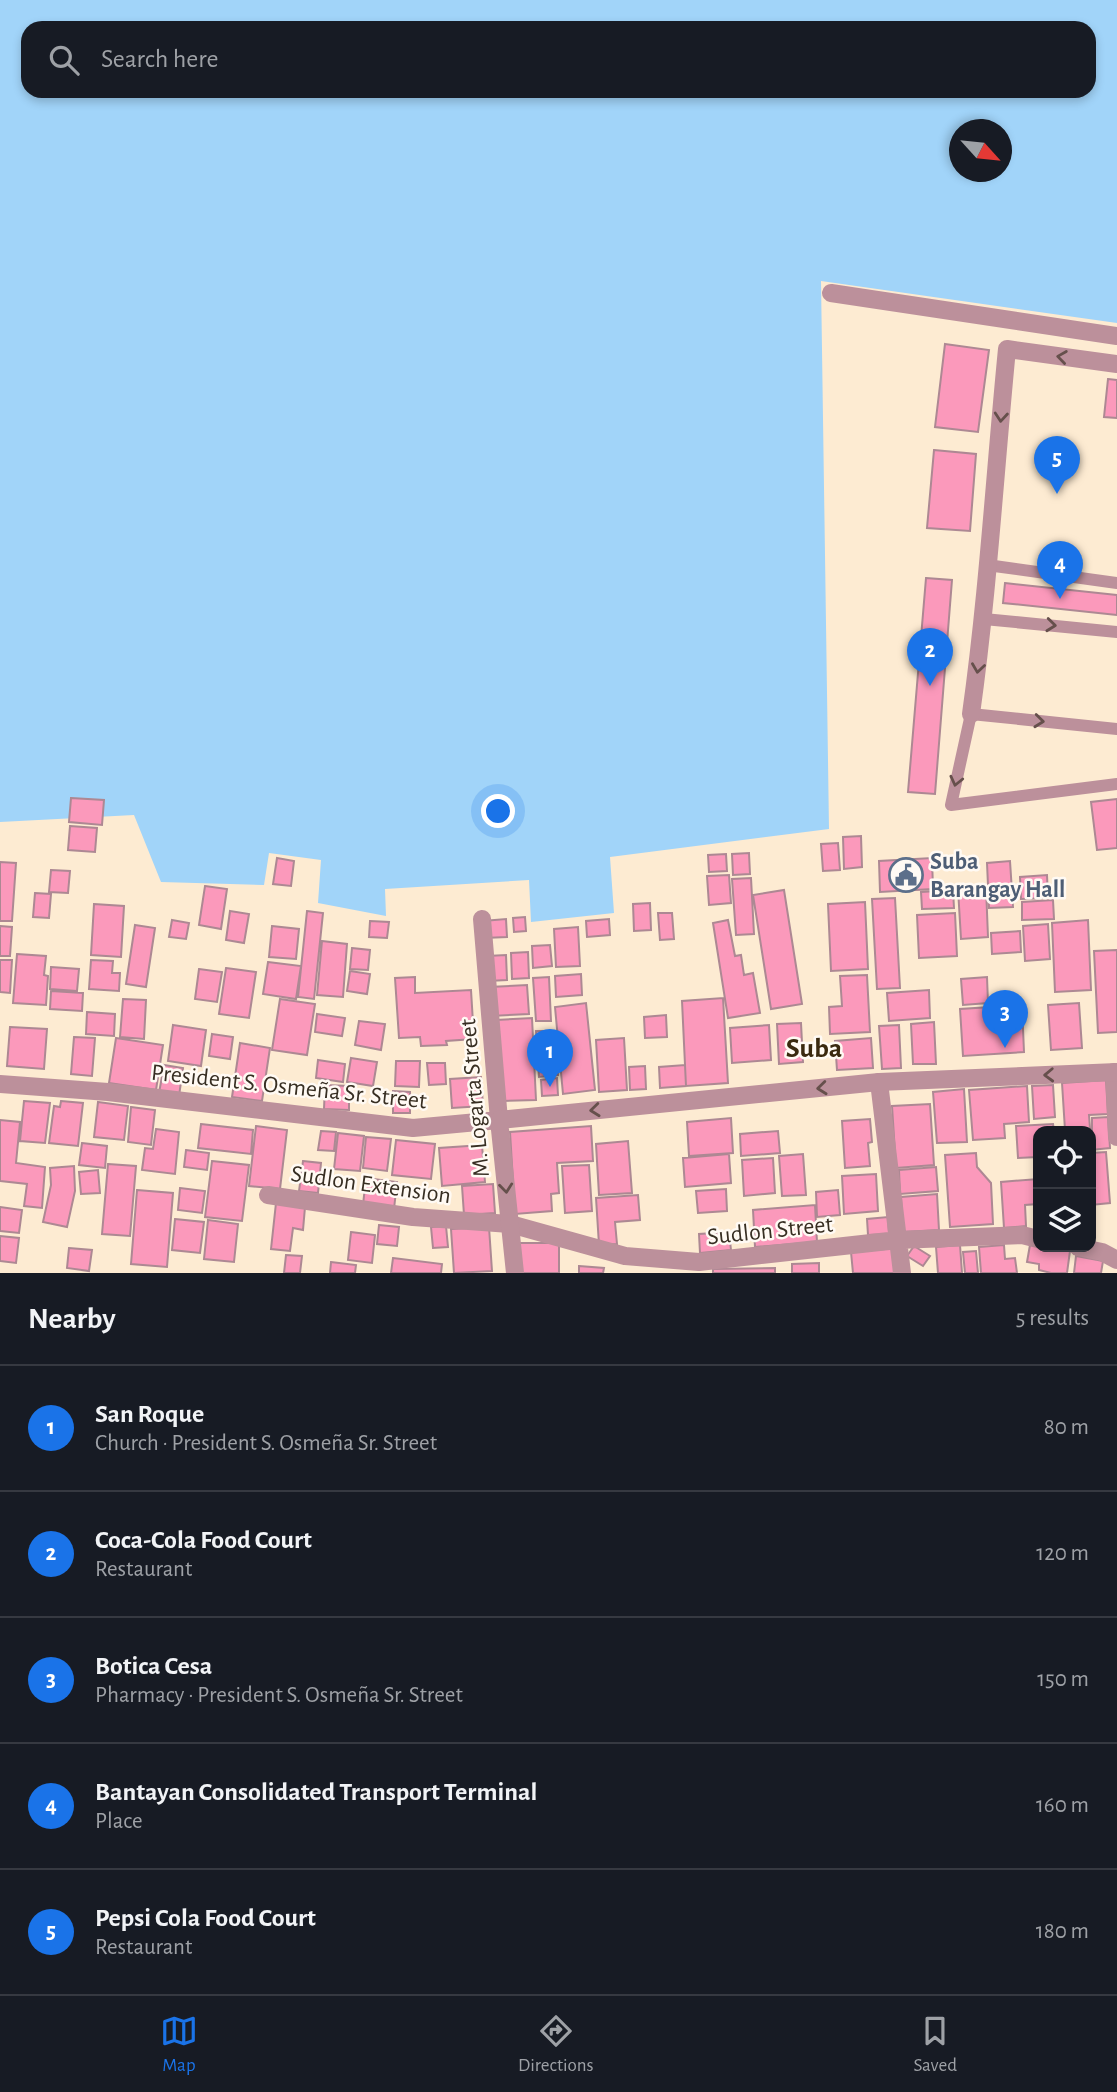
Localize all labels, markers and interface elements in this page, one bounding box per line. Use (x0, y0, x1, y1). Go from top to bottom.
search box (21, 21, 1096, 98)
icon: search (45, 41, 83, 79)
text: Search here (101, 46, 219, 72)
north arrow (949, 119, 1012, 182)
one-way arrow (1056, 349, 1068, 364)
one-way arrow (993, 411, 1008, 423)
pin: 5 (1034, 436, 1080, 494)
pin: 4 (1037, 541, 1083, 599)
one-way arrow (1045, 618, 1056, 633)
pin: 2 (907, 628, 953, 686)
one-way arrow (970, 662, 985, 674)
one-way arrow (1034, 713, 1045, 728)
one-way arrow (950, 775, 965, 787)
your location (481, 794, 515, 828)
place label: Suba Barangay Hall (930, 850, 1065, 902)
public building icon: Suba Barangay Hall (887, 856, 925, 894)
pin: 3 (982, 990, 1028, 1048)
street label: M. Logarta Street (456, 1017, 494, 1178)
pin: 1 (527, 1029, 573, 1087)
district label: Suba (786, 1035, 842, 1063)
street label: President S. Osmeña Sr. Street (150, 1061, 428, 1113)
one-way arrow (1043, 1067, 1054, 1082)
one-way arrow (816, 1080, 827, 1095)
one-way arrow (590, 1102, 601, 1117)
map controls (1033, 1126, 1096, 1252)
button: locate (1033, 1126, 1096, 1189)
street label: Sudlon Extension (289, 1162, 452, 1208)
one-way arrow (499, 1182, 514, 1193)
button: layers (1033, 1189, 1096, 1252)
street label: Sudlon Street (706, 1212, 834, 1250)
text: Nearby (28, 1304, 116, 1334)
text: 5 results (1016, 1307, 1089, 1330)
text: San Roque (95, 1401, 204, 1427)
text: 1 (47, 1416, 55, 1439)
text: 80 m (1044, 1416, 1089, 1439)
text: Church · President S. Osmeña Sr. Street (95, 1432, 437, 1455)
text: Coca-Cola Food Court (95, 1527, 312, 1553)
text: 2 (46, 1542, 56, 1565)
text: 120 m (1036, 1542, 1089, 1565)
text: Restaurant (95, 1558, 192, 1581)
text: Botica Cesa (95, 1653, 212, 1679)
text: 3 (46, 1668, 56, 1691)
text: 150 m (1037, 1668, 1089, 1691)
text: Pharmacy · President S. Osmeña Sr. Street (95, 1684, 463, 1707)
text: Bantayan Consolidated Transport Terminal (95, 1779, 537, 1805)
text: 4 (45, 1794, 57, 1817)
text: 160 m (1036, 1794, 1089, 1817)
text: Place (95, 1810, 143, 1833)
text: Pepsi Cola Food Court (95, 1905, 316, 1931)
text: 5 (46, 1920, 56, 1943)
text: 180 m (1036, 1920, 1089, 1943)
text: Restaurant (95, 1936, 192, 1959)
tab: Map (160, 2012, 198, 2077)
tab: Directions (518, 2012, 594, 2077)
tab: Saved (914, 2012, 957, 2077)

